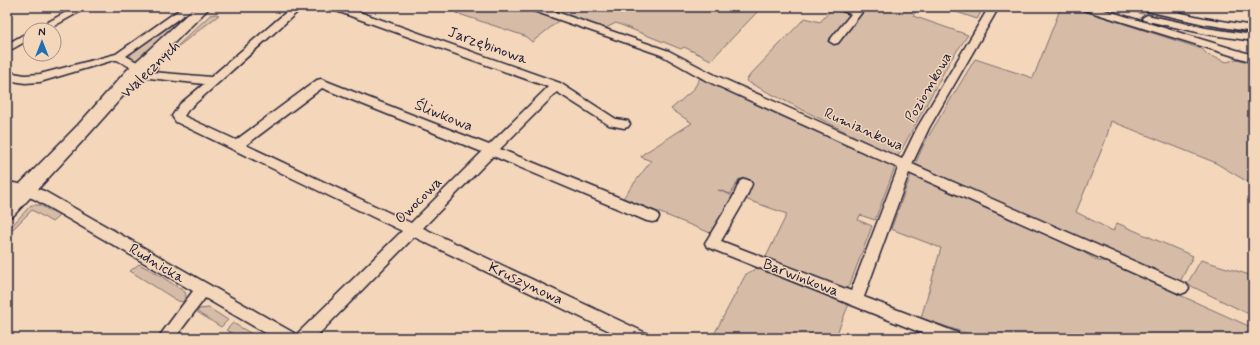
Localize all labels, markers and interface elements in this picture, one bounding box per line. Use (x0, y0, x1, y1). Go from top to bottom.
north arrow (22, 22, 62, 62)
street label: Jarzębinowa (445, 22, 531, 70)
text: N (38, 26, 46, 40)
street label: Walecznych (117, 36, 185, 103)
street label: Poziomkowa (901, 49, 957, 126)
street label: Śliwkowa (412, 94, 476, 137)
street label: Rumiankowa (821, 104, 906, 156)
street label: Owocowa (391, 173, 447, 229)
street label: Rudnicka (125, 239, 189, 289)
street label: Barwinkowa (760, 254, 842, 302)
street label: Kruszynowa (485, 258, 566, 310)

